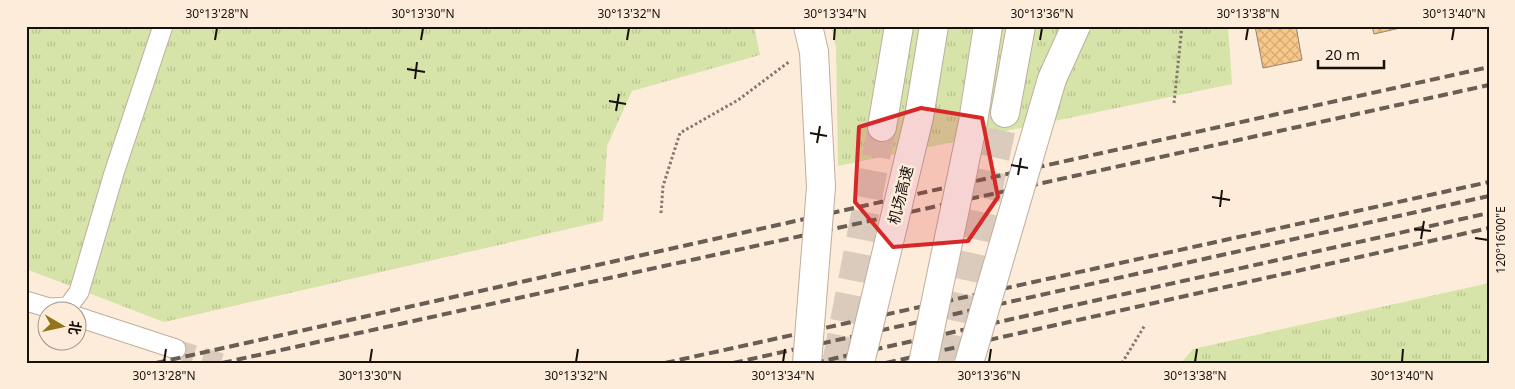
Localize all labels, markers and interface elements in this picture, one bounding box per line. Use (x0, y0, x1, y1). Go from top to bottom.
text: 30°13'28"N (185, 5, 249, 22)
text: 30°13'30"N (391, 5, 455, 22)
text: 30°13'32"N (597, 5, 661, 22)
text: 30°13'34"N (803, 5, 867, 22)
text: 30°13'36"N (1010, 5, 1074, 22)
text: 30°13'38"N (1216, 5, 1280, 22)
text: 30°13'40"N (1422, 5, 1486, 22)
scale bar (1318, 38, 1384, 70)
text: 20 m (1325, 44, 1360, 64)
street label: 机场高速 (883, 163, 917, 227)
text: 120°16'00"E (1492, 206, 1509, 274)
north arrow (38, 302, 88, 352)
text: 北 (65, 320, 86, 337)
text: 30°13'28"N (132, 367, 196, 384)
text: 30°13'30"N (338, 367, 402, 384)
text: 30°13'32"N (544, 367, 608, 384)
text: 30°13'34"N (751, 367, 815, 384)
text: 30°13'36"N (957, 367, 1021, 384)
text: 30°13'38"N (1163, 367, 1227, 384)
text: 30°13'40"N (1370, 367, 1434, 384)

